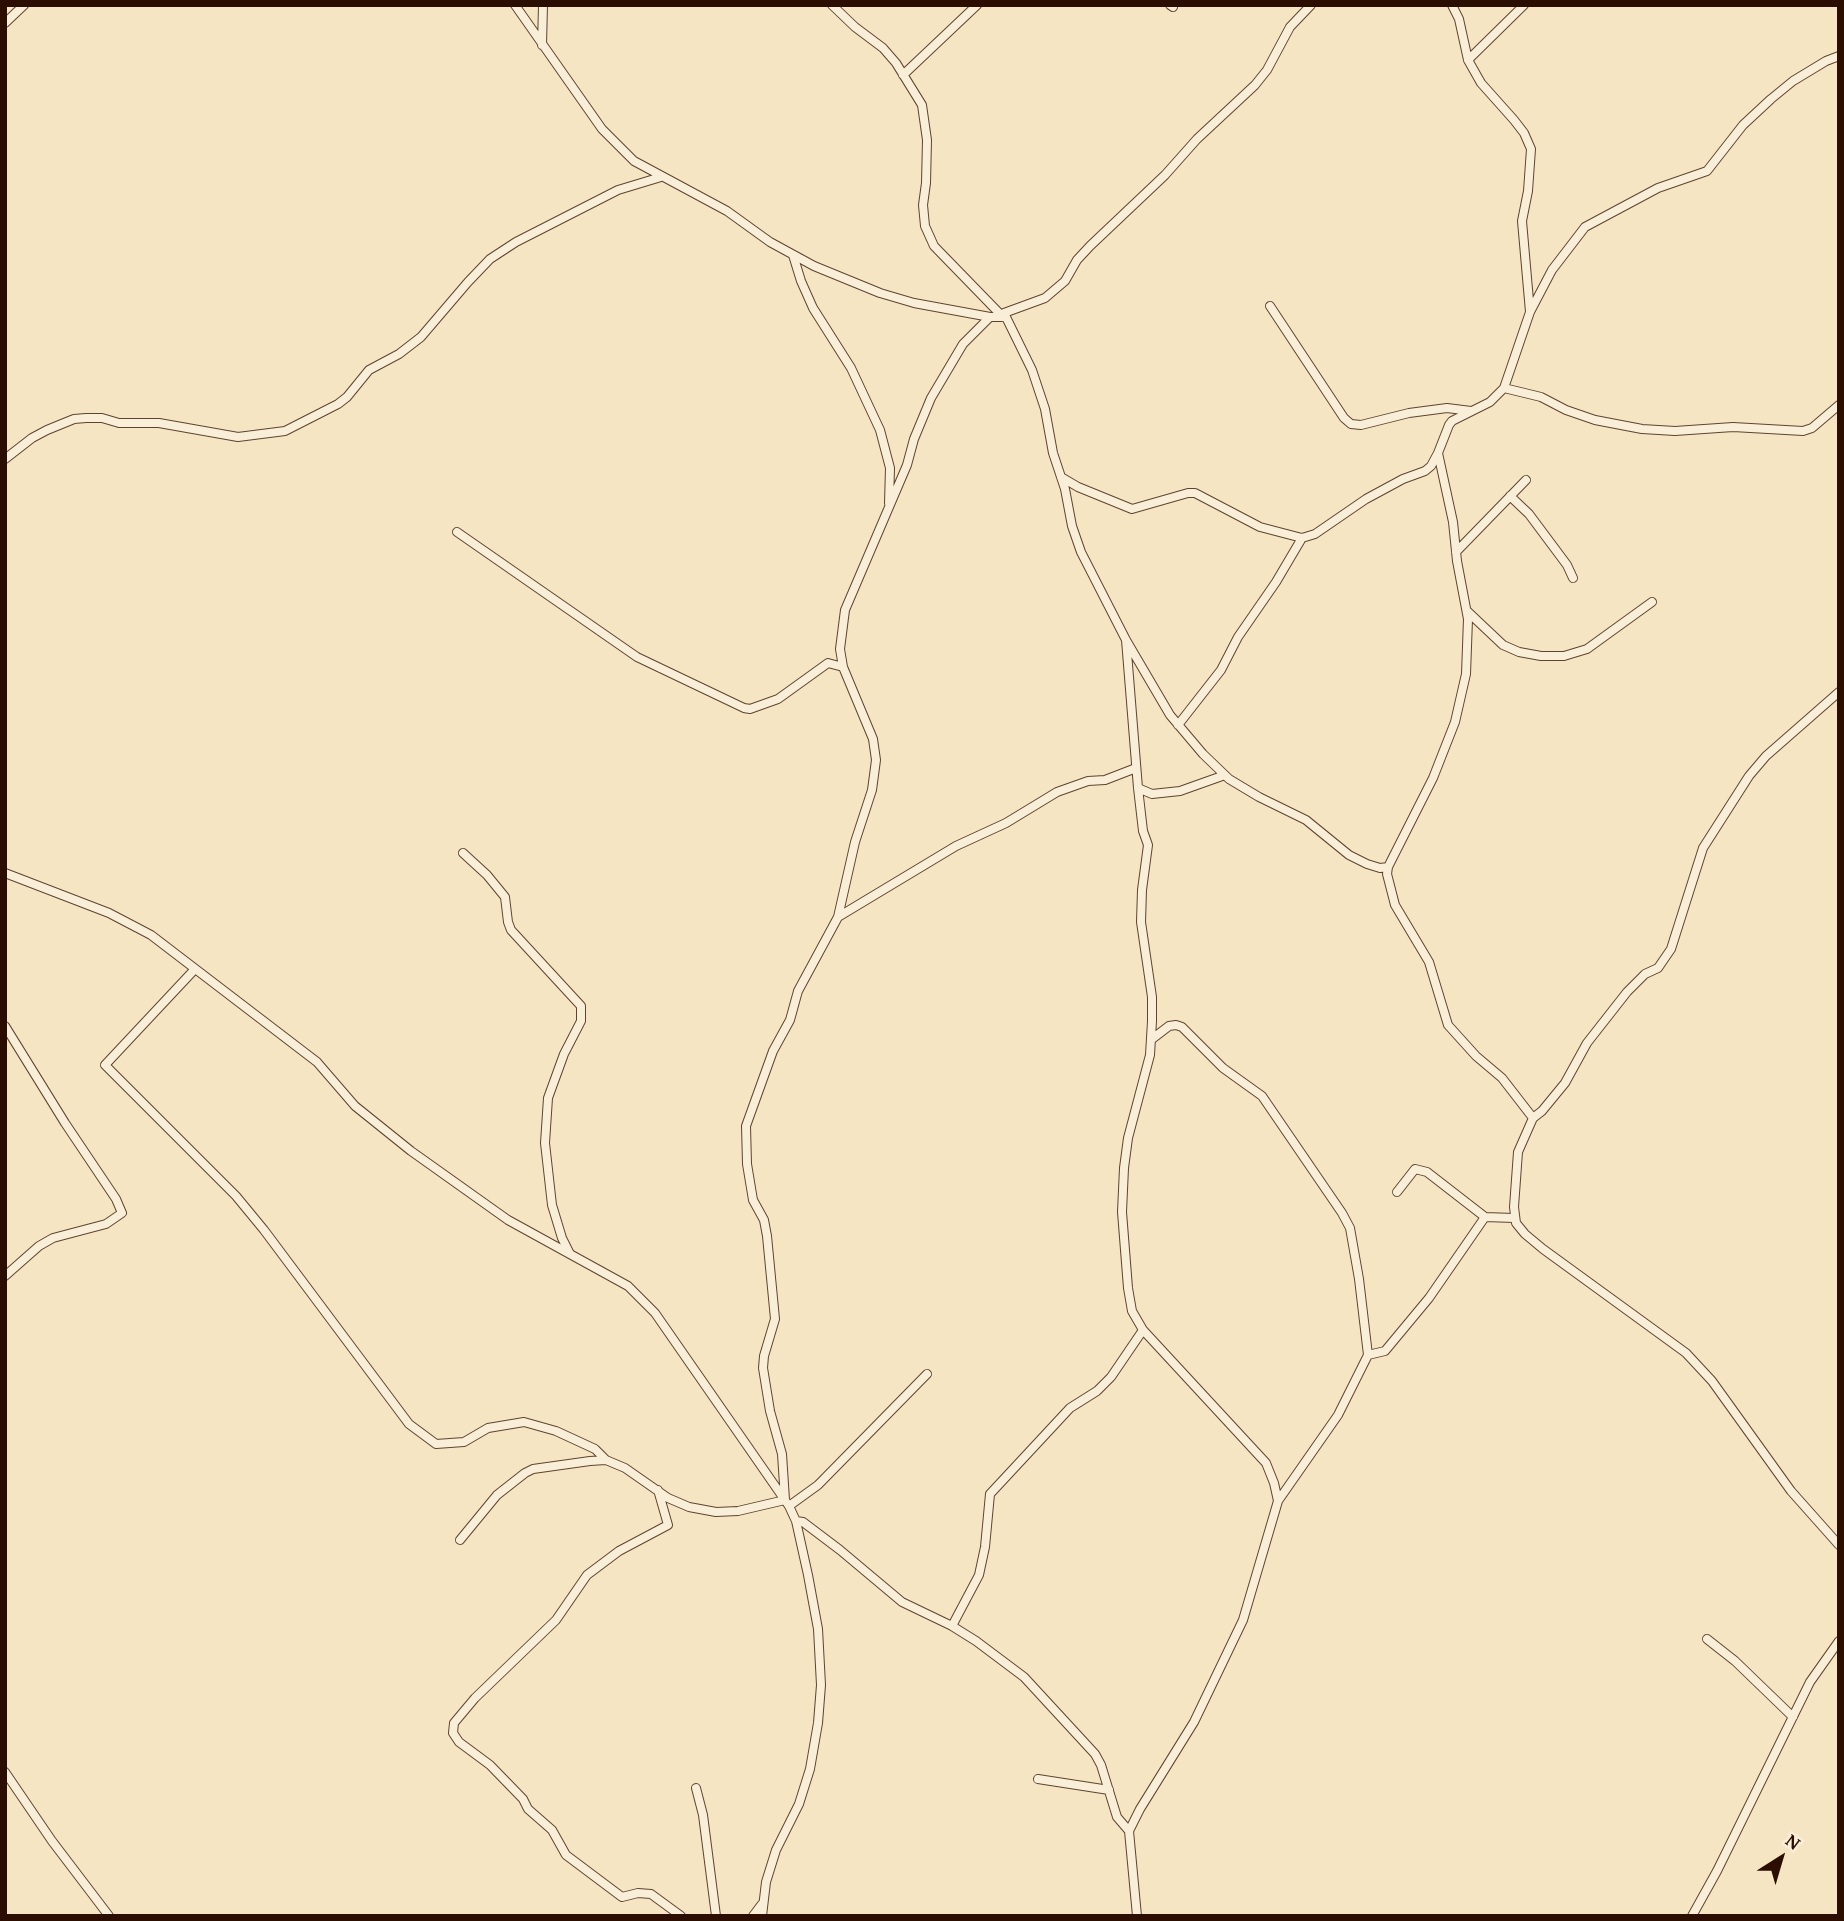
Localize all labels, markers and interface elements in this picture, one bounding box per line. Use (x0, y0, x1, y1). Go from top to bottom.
north arrow (1746, 1823, 1816, 1893)
text: N (1780, 1826, 1807, 1856)

